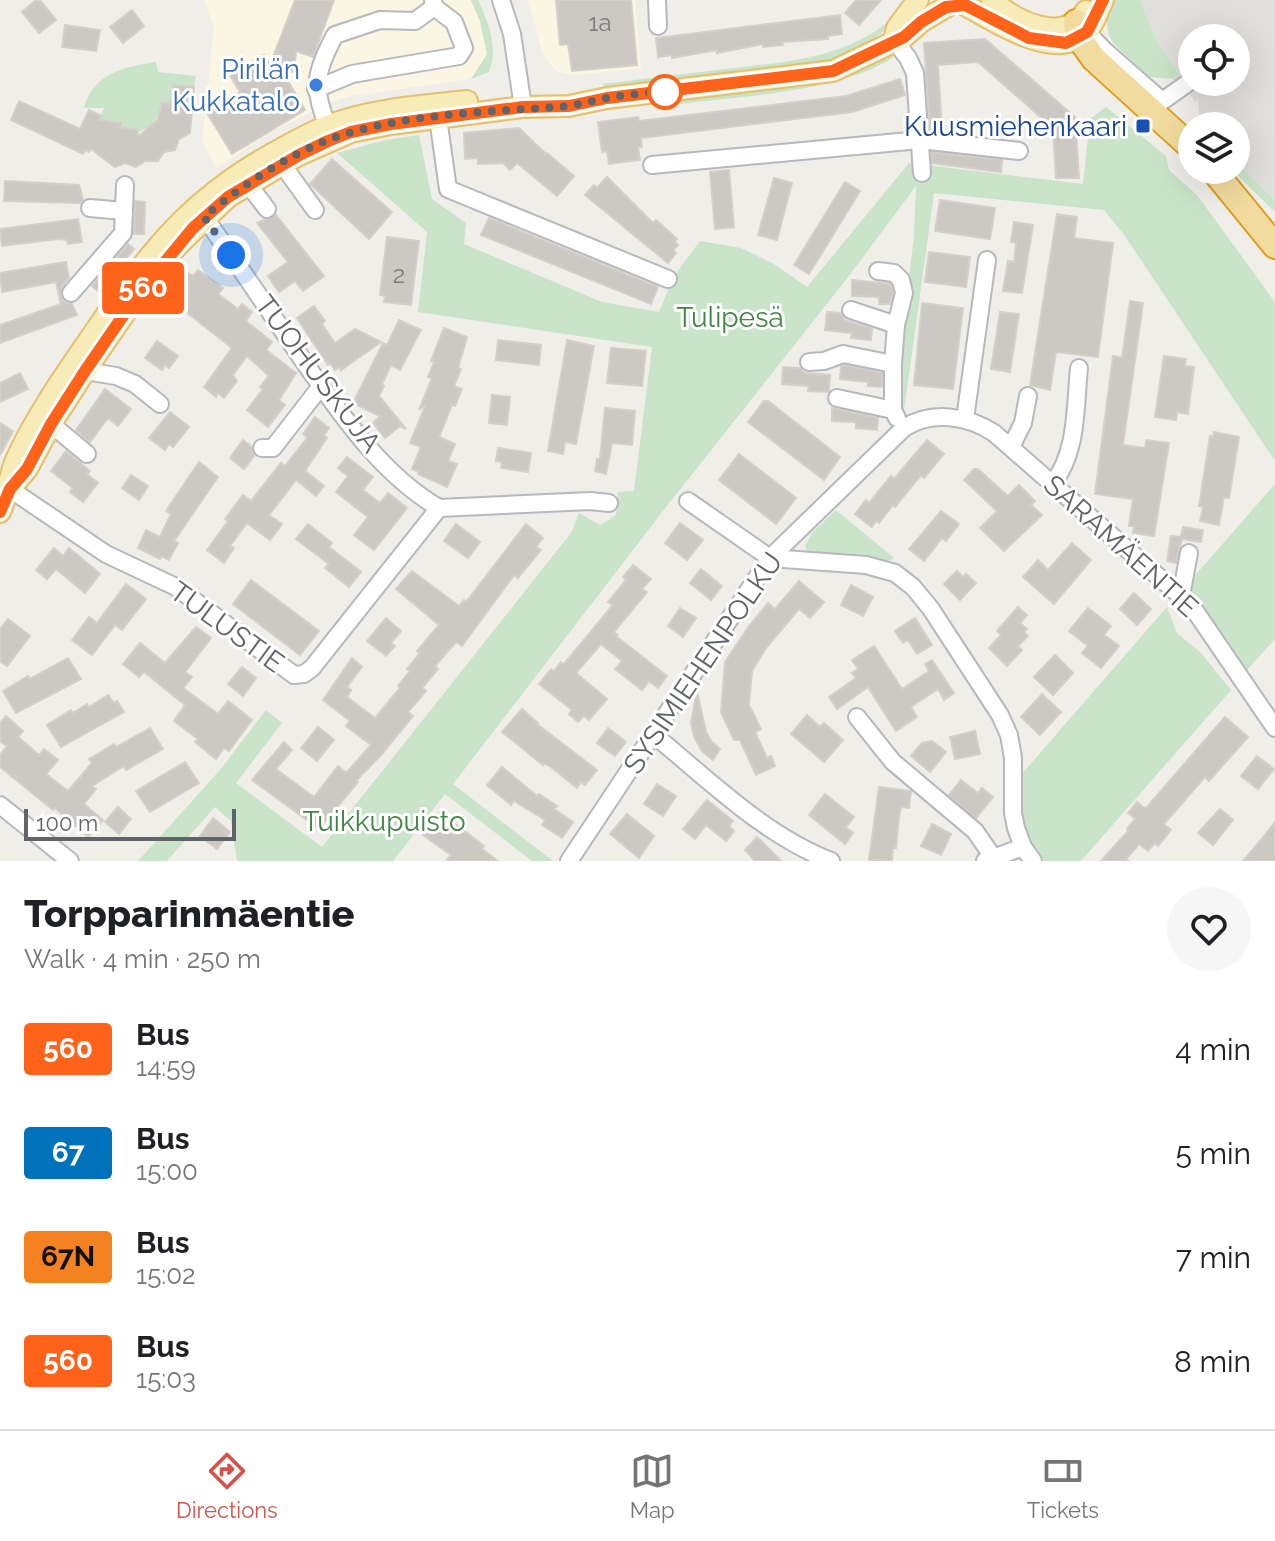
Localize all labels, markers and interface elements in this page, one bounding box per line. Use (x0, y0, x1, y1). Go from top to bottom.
house number: 1a (588, 8, 612, 37)
map controls (1178, 24, 1250, 184)
button: locate (1178, 24, 1250, 96)
place label: Pirilän Kukkatalo (172, 53, 300, 118)
unlabelled marker (648, 75, 682, 109)
marker: Pirilän Kukkatalo (307, 76, 325, 94)
place label: Kuusmiehenkaari (904, 110, 1127, 143)
button: layers (1178, 112, 1250, 184)
marker: Kuusmiehenkaari (1134, 117, 1152, 135)
your location (211, 235, 251, 275)
house number: 2 (393, 260, 405, 289)
line badge: 560 (97, 262, 189, 314)
text: 560 (118, 271, 168, 304)
street label: TUOHUSKUJA (248, 289, 388, 459)
park label: Tulipesä (676, 301, 784, 334)
street label: SARAMÄENTIE (1037, 468, 1205, 624)
street label: SYSIMIEHENPOLKU (617, 546, 789, 780)
street label: TULUSTIE (164, 575, 290, 679)
scale bar (24, 805, 236, 841)
park label: Tuikkupuisto (302, 805, 466, 838)
text: 100 m (36, 810, 98, 836)
button: heart (1167, 887, 1251, 971)
text: Torpparinmäentie (24, 891, 355, 936)
text: Walk · 4 min · 250 m (24, 944, 261, 974)
text: Bus (136, 1017, 190, 1052)
text: 560 (43, 1032, 93, 1065)
text: 4 min (1175, 1032, 1251, 1067)
text: 14:59 (136, 1052, 196, 1082)
text: Bus (136, 1121, 190, 1156)
text: 67 (52, 1136, 84, 1169)
text: 5 min (1175, 1136, 1251, 1171)
text: 15:00 (136, 1156, 198, 1186)
text: Bus (136, 1225, 190, 1260)
text: 67N (41, 1240, 95, 1273)
text: 7 min (1176, 1240, 1251, 1275)
text: 15:02 (136, 1260, 196, 1290)
text: Bus (136, 1329, 190, 1364)
text: 560 (43, 1344, 93, 1377)
text: 8 min (1174, 1344, 1251, 1379)
text: 15:03 (136, 1364, 196, 1394)
tab: Directions (176, 1449, 278, 1523)
tab: Map (630, 1449, 675, 1523)
tab: Tickets (1027, 1449, 1099, 1523)

